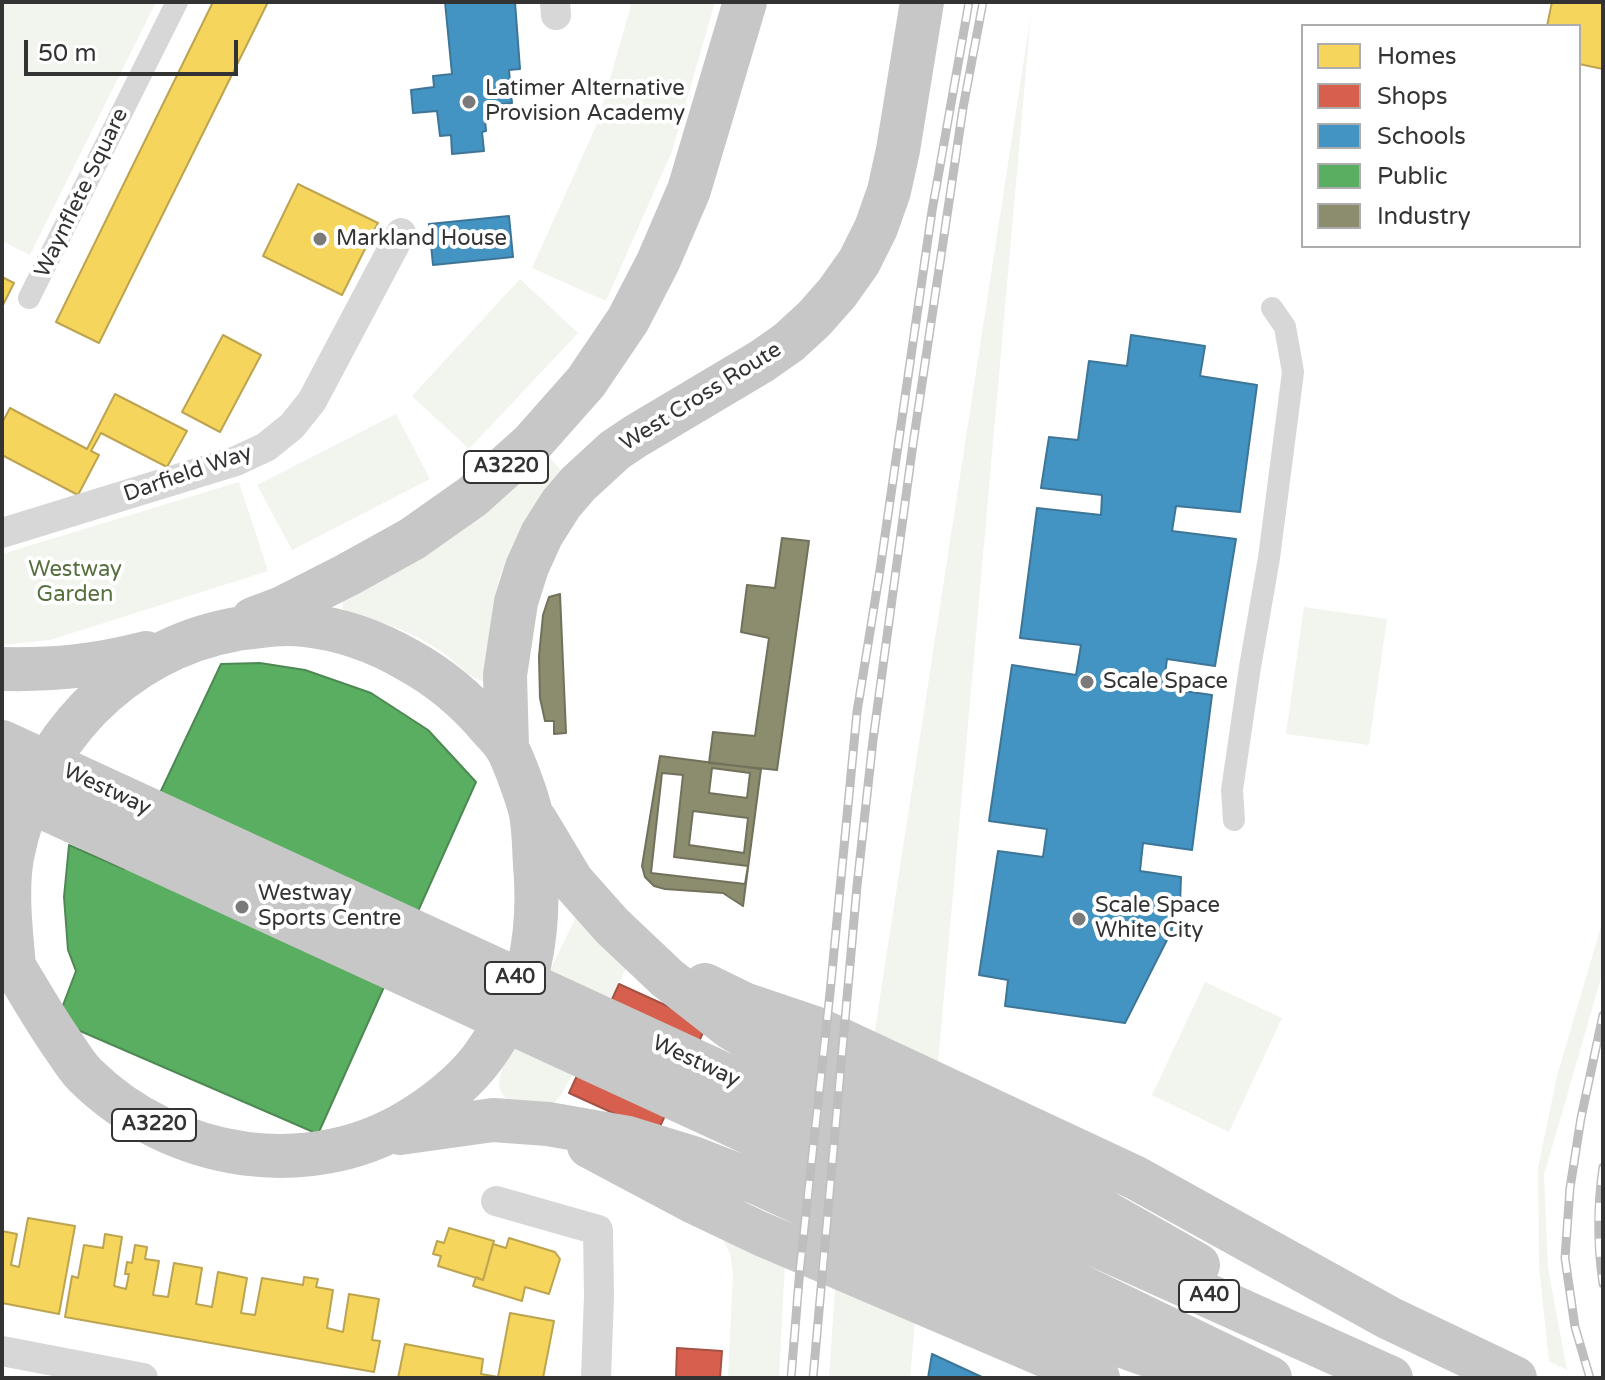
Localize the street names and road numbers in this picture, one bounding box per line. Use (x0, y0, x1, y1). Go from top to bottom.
street label: Waynflete Square (30, 104, 134, 282)
street label: West Cross Route (616, 337, 786, 457)
street label: Darfield Way (120, 440, 256, 508)
road number: A3220 (464, 451, 548, 483)
street label: Westway (59, 758, 155, 822)
road number: A40 (485, 962, 545, 994)
street label: Westway (648, 1030, 744, 1094)
road number: A3220 (112, 1109, 196, 1141)
road number: A40 (1179, 1280, 1239, 1312)

